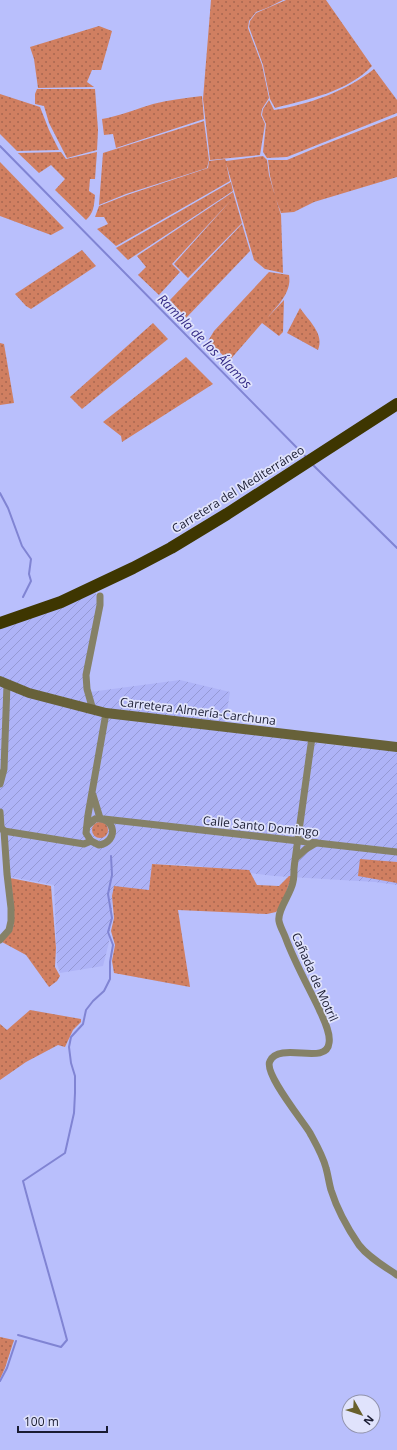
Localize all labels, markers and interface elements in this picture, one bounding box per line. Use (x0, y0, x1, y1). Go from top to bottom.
water label: Rambla de los Álamos (154, 290, 256, 392)
street label: Carretera del Mediterráneo (168, 441, 308, 537)
street label: Carretera Almería-Carchuna (119, 693, 277, 729)
street label: Calle Santo Domingo (202, 811, 320, 841)
street label: Cañada de Motril (288, 930, 342, 1024)
north arrow (341, 1394, 381, 1434)
scale bar (18, 1408, 107, 1434)
text: N (361, 1412, 378, 1429)
text: 100 m (24, 1413, 59, 1430)

